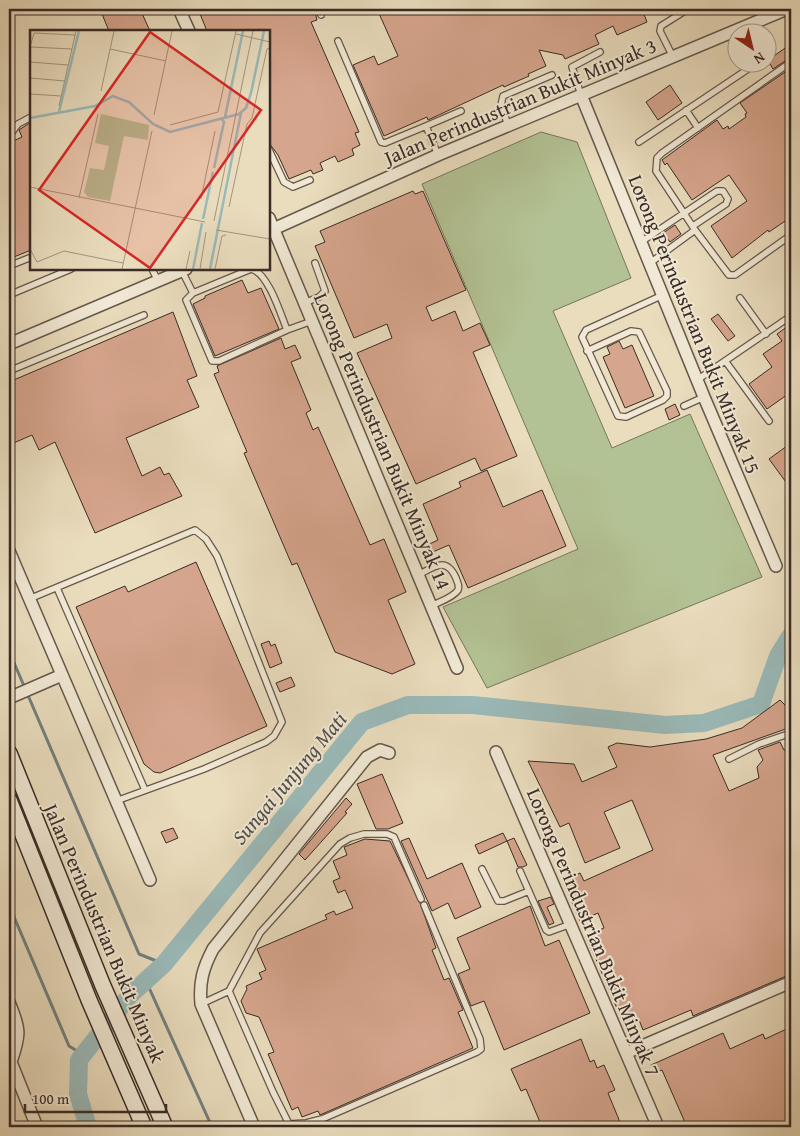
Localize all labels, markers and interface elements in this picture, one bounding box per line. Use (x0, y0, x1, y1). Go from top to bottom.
north arrow (728, 22, 778, 72)
inset map (30, 30, 270, 270)
street label: Jalan Perindustrian Bukit Minyak 3 (377, 30, 661, 173)
text: N (749, 48, 769, 70)
street label: Lorong Perindustrian Bukit Minyak 15 (622, 170, 768, 478)
street label: Lorong Perindustrian Bukit Minyak 14 (307, 288, 459, 594)
water label: Sungai Junjung Mati (224, 704, 354, 851)
street label: Lorong Perindustrian Bukit Minyak 7 (520, 784, 668, 1080)
street label: Jalan Perindustrian Bukit Minyak (36, 796, 173, 1068)
scale bar (25, 1081, 166, 1113)
text: 100 m (32, 1088, 70, 1109)

